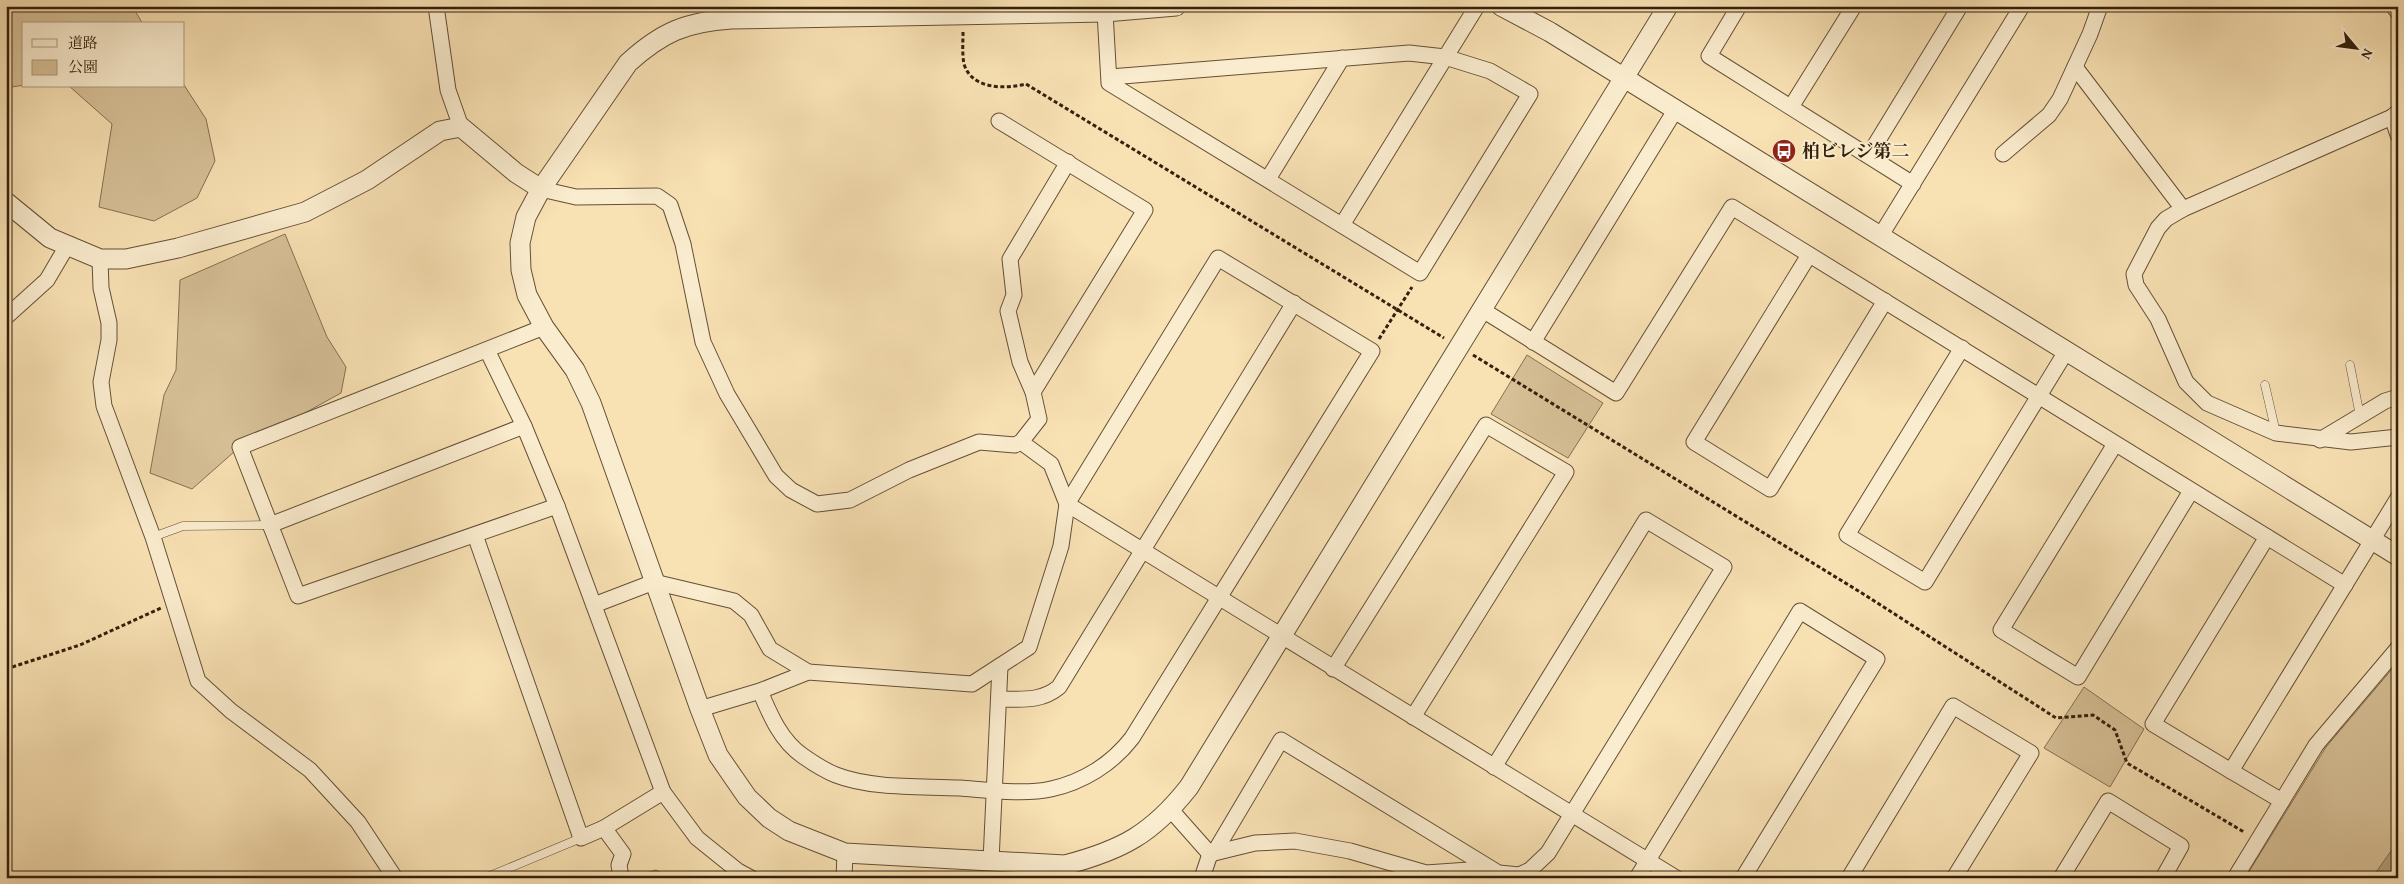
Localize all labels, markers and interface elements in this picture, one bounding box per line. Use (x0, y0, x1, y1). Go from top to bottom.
legend (22, 22, 185, 88)
north arrow (2332, 22, 2382, 72)
text: 道路 (68, 32, 98, 53)
text: N (2356, 45, 2378, 64)
text: 公園 (68, 56, 98, 77)
place label: 柏ビレジ第二 (1802, 137, 1910, 164)
bus stop icon: 柏ビレジ第二 (1771, 138, 1797, 164)

